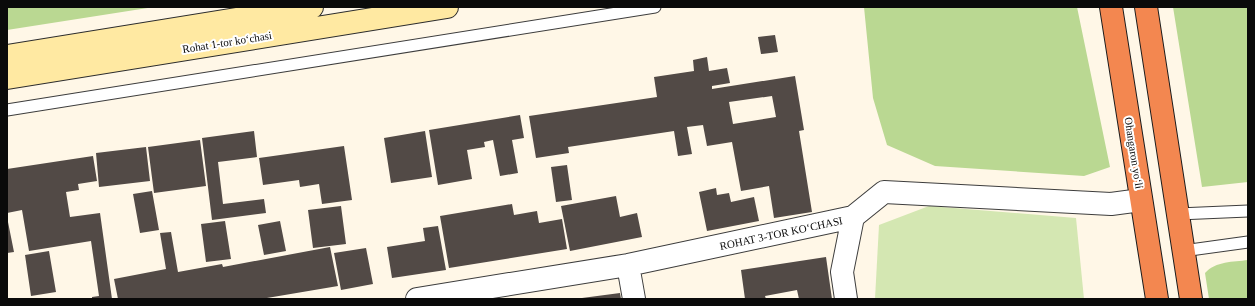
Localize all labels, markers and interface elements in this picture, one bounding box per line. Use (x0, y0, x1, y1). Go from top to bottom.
street label: Rohat 1-tor koʻchasi (181, 29, 273, 55)
street label: Ohangaron yoʻli (1122, 116, 1146, 190)
street label: ROHAT 3-TOR KO‘CHASI (718, 214, 844, 252)

